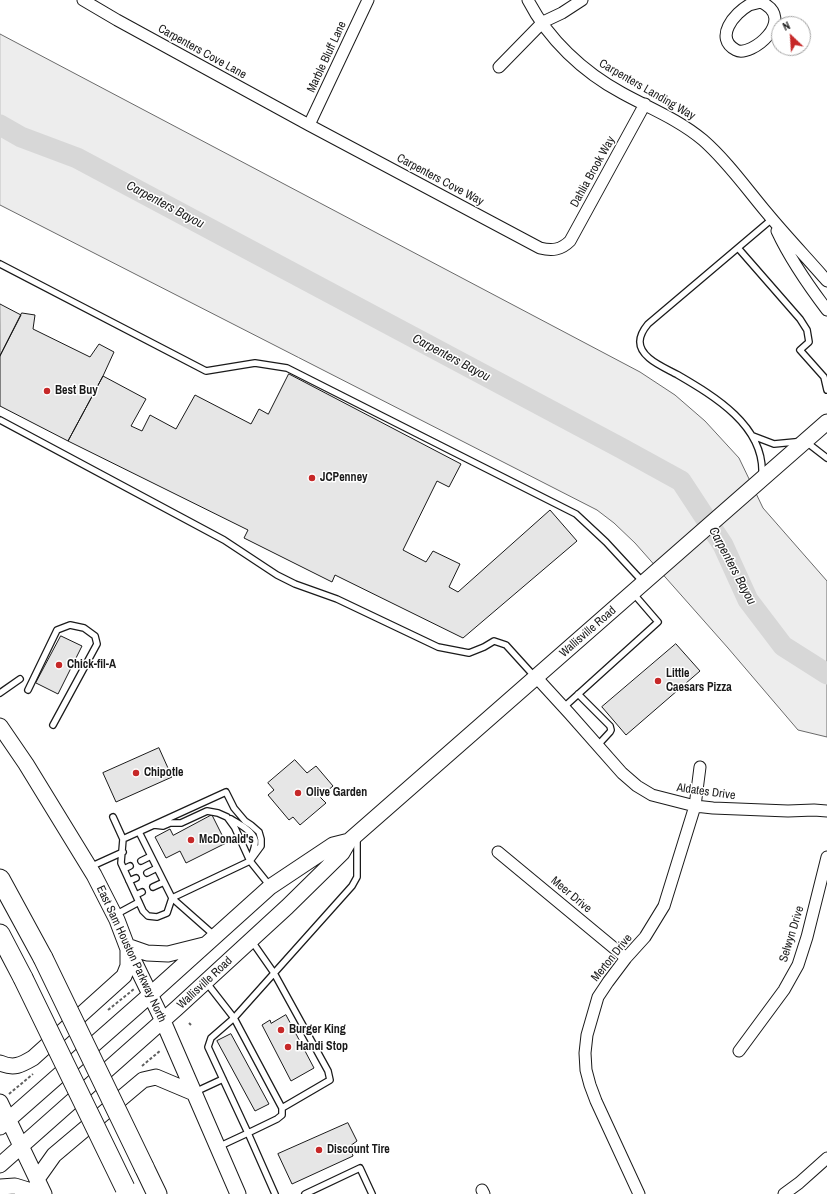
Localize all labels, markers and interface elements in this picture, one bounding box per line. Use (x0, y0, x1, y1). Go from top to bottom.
north arrow (771, 16, 811, 56)
text: N (780, 18, 792, 34)
street label: Marble Bluff Lane (304, 19, 350, 95)
street label: Carpenters Cove Lane (155, 22, 249, 82)
street label: Carpenters Landing Way (596, 57, 698, 123)
street label: Dahlia Brook Way (568, 134, 618, 210)
street label: Carpenters Cove Way (394, 151, 486, 209)
water label: Carpenters Bayou (123, 178, 207, 232)
water label: Carpenters Bayou (409, 331, 493, 385)
place label: Best Buy (55, 384, 98, 398)
marker: Best Buy (42, 386, 52, 396)
place label: JCPenney (320, 471, 368, 485)
marker: JCPenney (307, 473, 317, 483)
water label: Carpenters Bayou (705, 524, 759, 608)
street label: Wallisville Road (557, 604, 619, 660)
place label: Chick-fil-A (67, 658, 116, 672)
marker: Chick-fil-A (54, 660, 64, 670)
place label: Little Caesars Pizza (666, 667, 732, 695)
marker: Little Caesars Pizza (653, 676, 663, 686)
place label: Chipotle (144, 766, 183, 780)
marker: Chipotle (131, 768, 141, 778)
street label: Aldates Drive (676, 781, 736, 803)
place label: Olive Garden (306, 786, 367, 800)
marker: Olive Garden (293, 788, 303, 798)
place label: McDonald's (199, 833, 254, 847)
marker: McDonald's (186, 835, 196, 845)
street label: Meer Drive (548, 874, 594, 916)
street label: East Sam Houston Parkway North (93, 883, 169, 1025)
street label: Selwyn Drive (777, 904, 807, 964)
street label: Merton Drive (589, 931, 635, 985)
street label: Wallisville Road (174, 954, 236, 1012)
place label: Burger King (289, 1023, 346, 1037)
marker: Burger King (276, 1025, 286, 1035)
place label: Handi Stop (296, 1040, 348, 1054)
marker: Handi Stop (283, 1042, 293, 1052)
place label: Discount Tire (327, 1143, 390, 1157)
marker: Discount Tire (314, 1145, 324, 1155)

